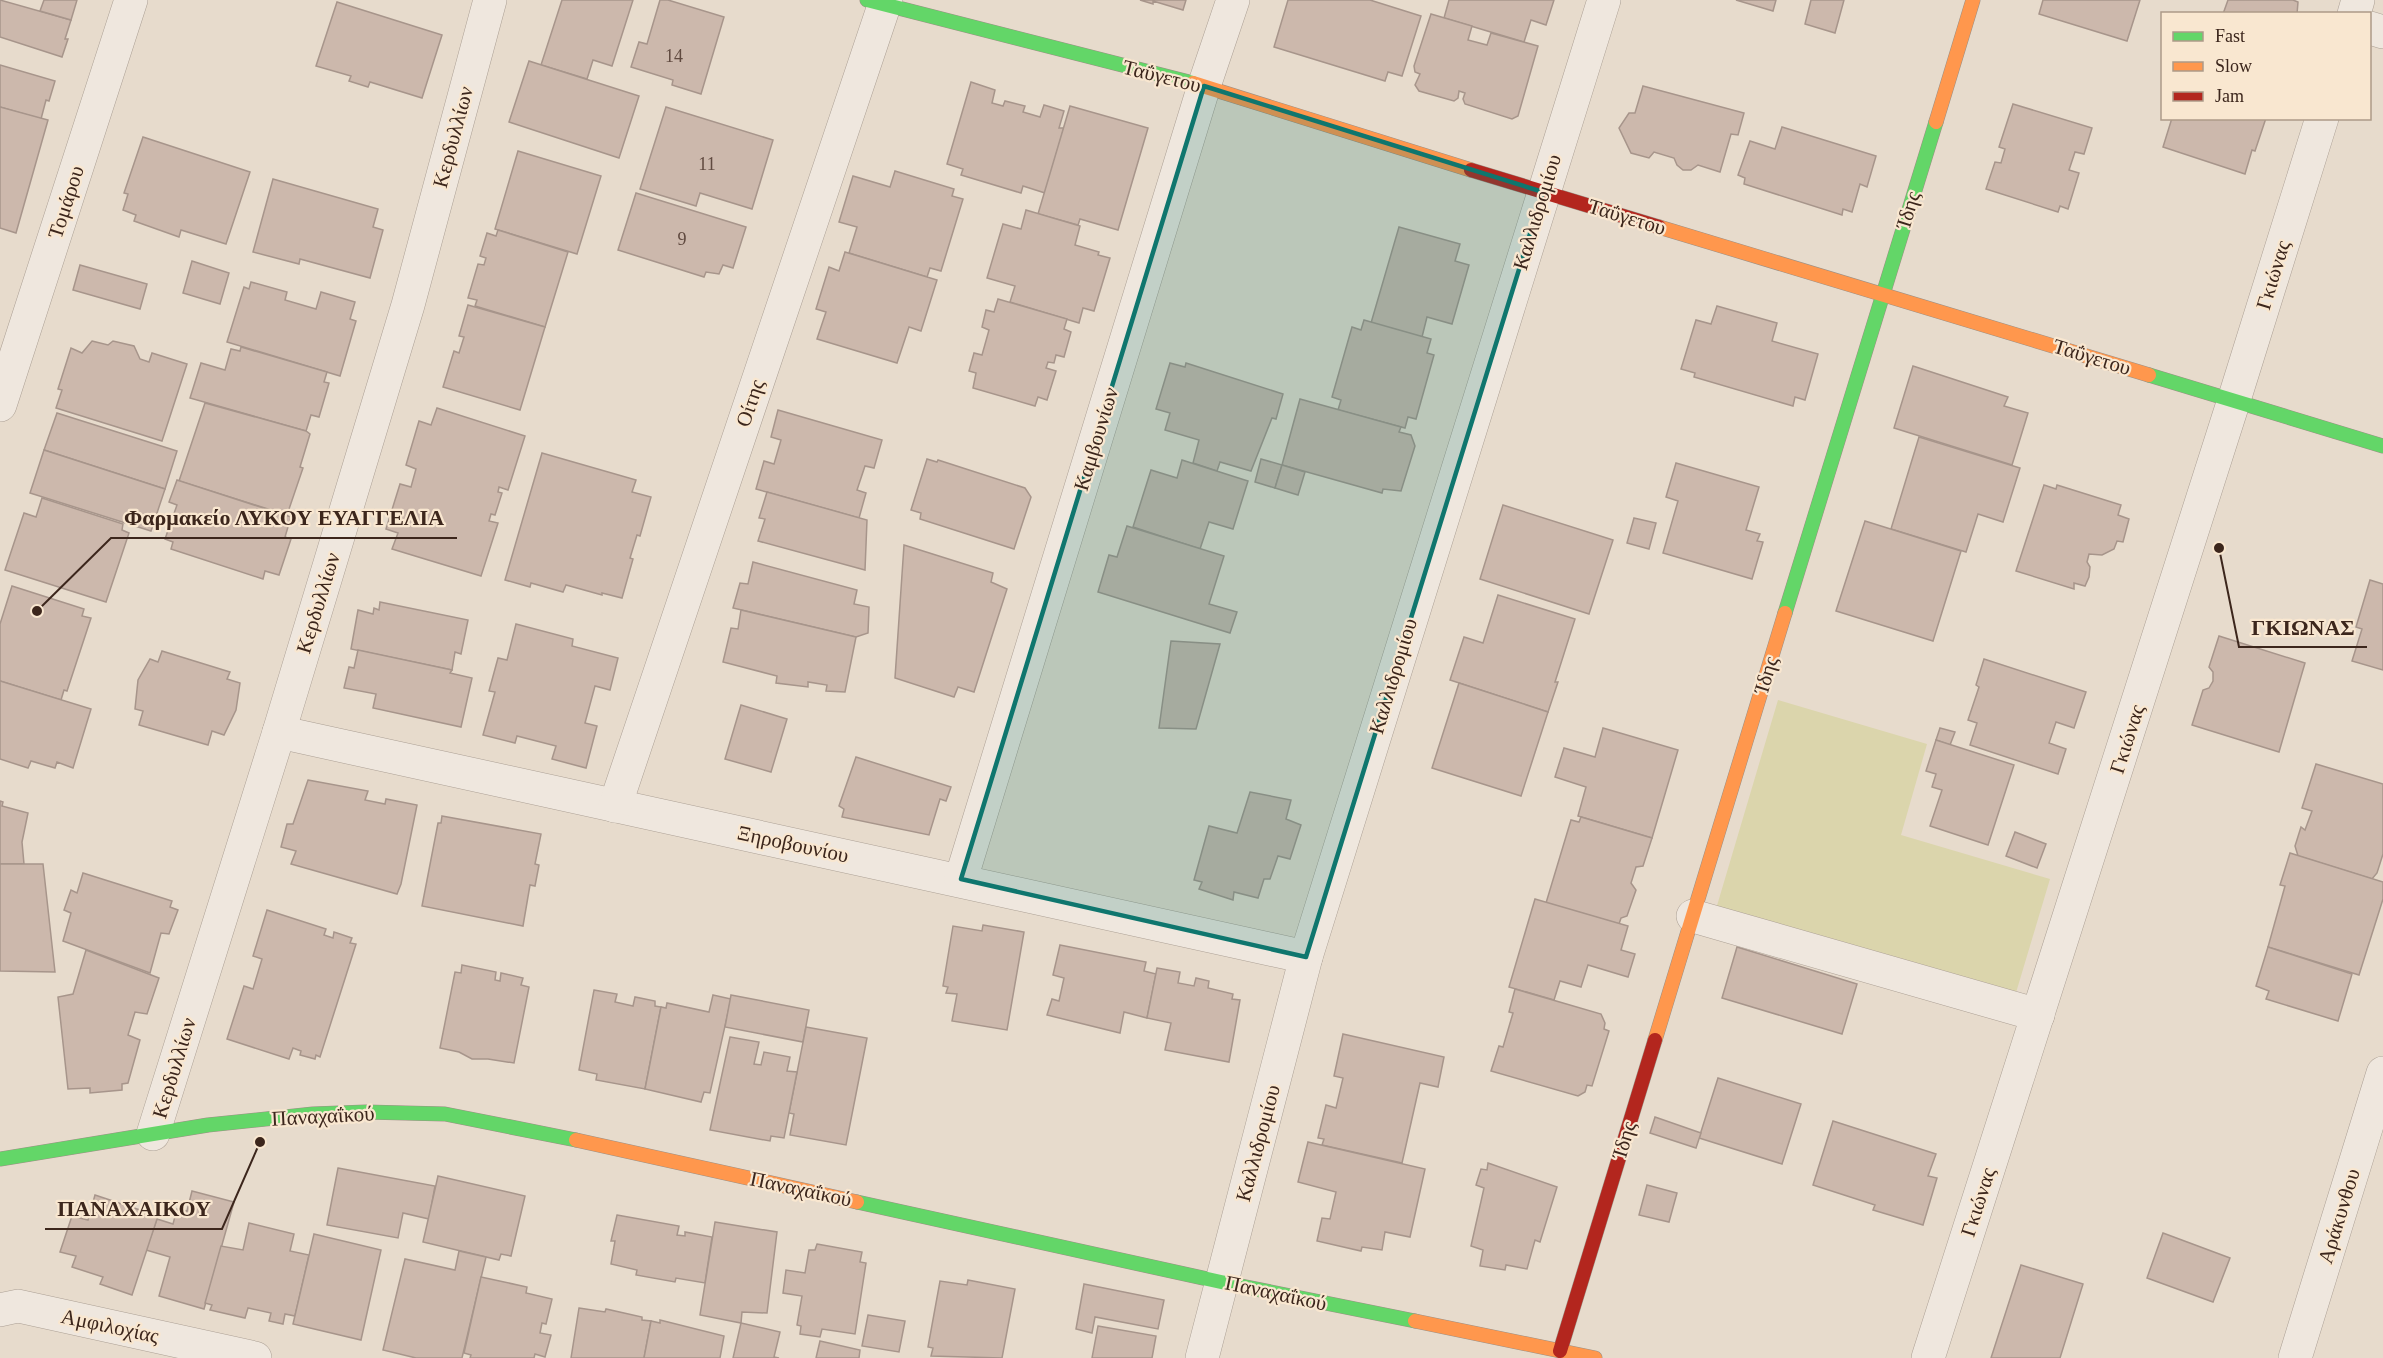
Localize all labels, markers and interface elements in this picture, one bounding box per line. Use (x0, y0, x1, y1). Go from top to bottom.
legend (2161, 12, 2371, 120)
text: Fast (2215, 26, 2245, 46)
house number: 14 (665, 46, 683, 66)
street label: Ταΰγετου (1120, 55, 1204, 97)
text: Slow (2215, 56, 2252, 76)
street label: Κερδυλλίων (428, 84, 478, 190)
text: Jam (2215, 86, 2244, 106)
street label: Καλλιδρομίου (1508, 151, 1566, 273)
house number: 11 (698, 154, 716, 174)
street label: Τομάρου (43, 162, 89, 242)
street label: Ίδης (1891, 188, 1925, 233)
street label: Ταΰγετου (1585, 194, 1669, 240)
house number: 9 (678, 229, 687, 249)
street label: Γκιώνας (2251, 237, 2295, 312)
street label: Ταΰγετου (2050, 334, 2134, 380)
street label: Οίτης (731, 375, 769, 430)
street label: Καμβουνίων (1069, 384, 1123, 494)
callout: Φαρμακείο ΛΥΚΟΥ ΕΥΑΓΓΕΛΙΑ (111, 498, 457, 538)
text: Φαρμακείο ΛΥΚΟΥ ΕΥΑΓΓΕΛΙΑ (124, 505, 444, 530)
street label: Κερδυλλίων (291, 550, 345, 656)
callout: ΓΚΙΩΝΑΣ (2239, 607, 2367, 647)
street label: Καλλιδρομίου (1364, 615, 1422, 737)
text: ΓΚΙΩΝΑΣ (2251, 615, 2355, 640)
street label: Ίδης (1749, 653, 1783, 698)
street label: Γκιώνας (2105, 701, 2150, 776)
street label: Ξηροβουνίου (735, 821, 851, 867)
street label: Κερδυλλίων (147, 1015, 201, 1121)
street label: Καλλιδρομίου (1231, 1082, 1285, 1204)
street label: Παναχαΐκού (271, 1101, 375, 1131)
street label: Ίδης (1607, 1118, 1641, 1163)
street label: Γκιώνας (1956, 1164, 2001, 1239)
street label: Αράκυνθου (2313, 1166, 2365, 1266)
street label: Παναχαΐκού (748, 1167, 854, 1211)
callout: ΠΑΝΑΧΑΙΚΟΥ (45, 1189, 222, 1229)
text: ΠΑΝΑΧΑΙΚΟΥ (57, 1196, 211, 1221)
street label: Παναχαΐκού (1223, 1271, 1329, 1315)
street label: Αμφιλοχίας (59, 1304, 162, 1348)

